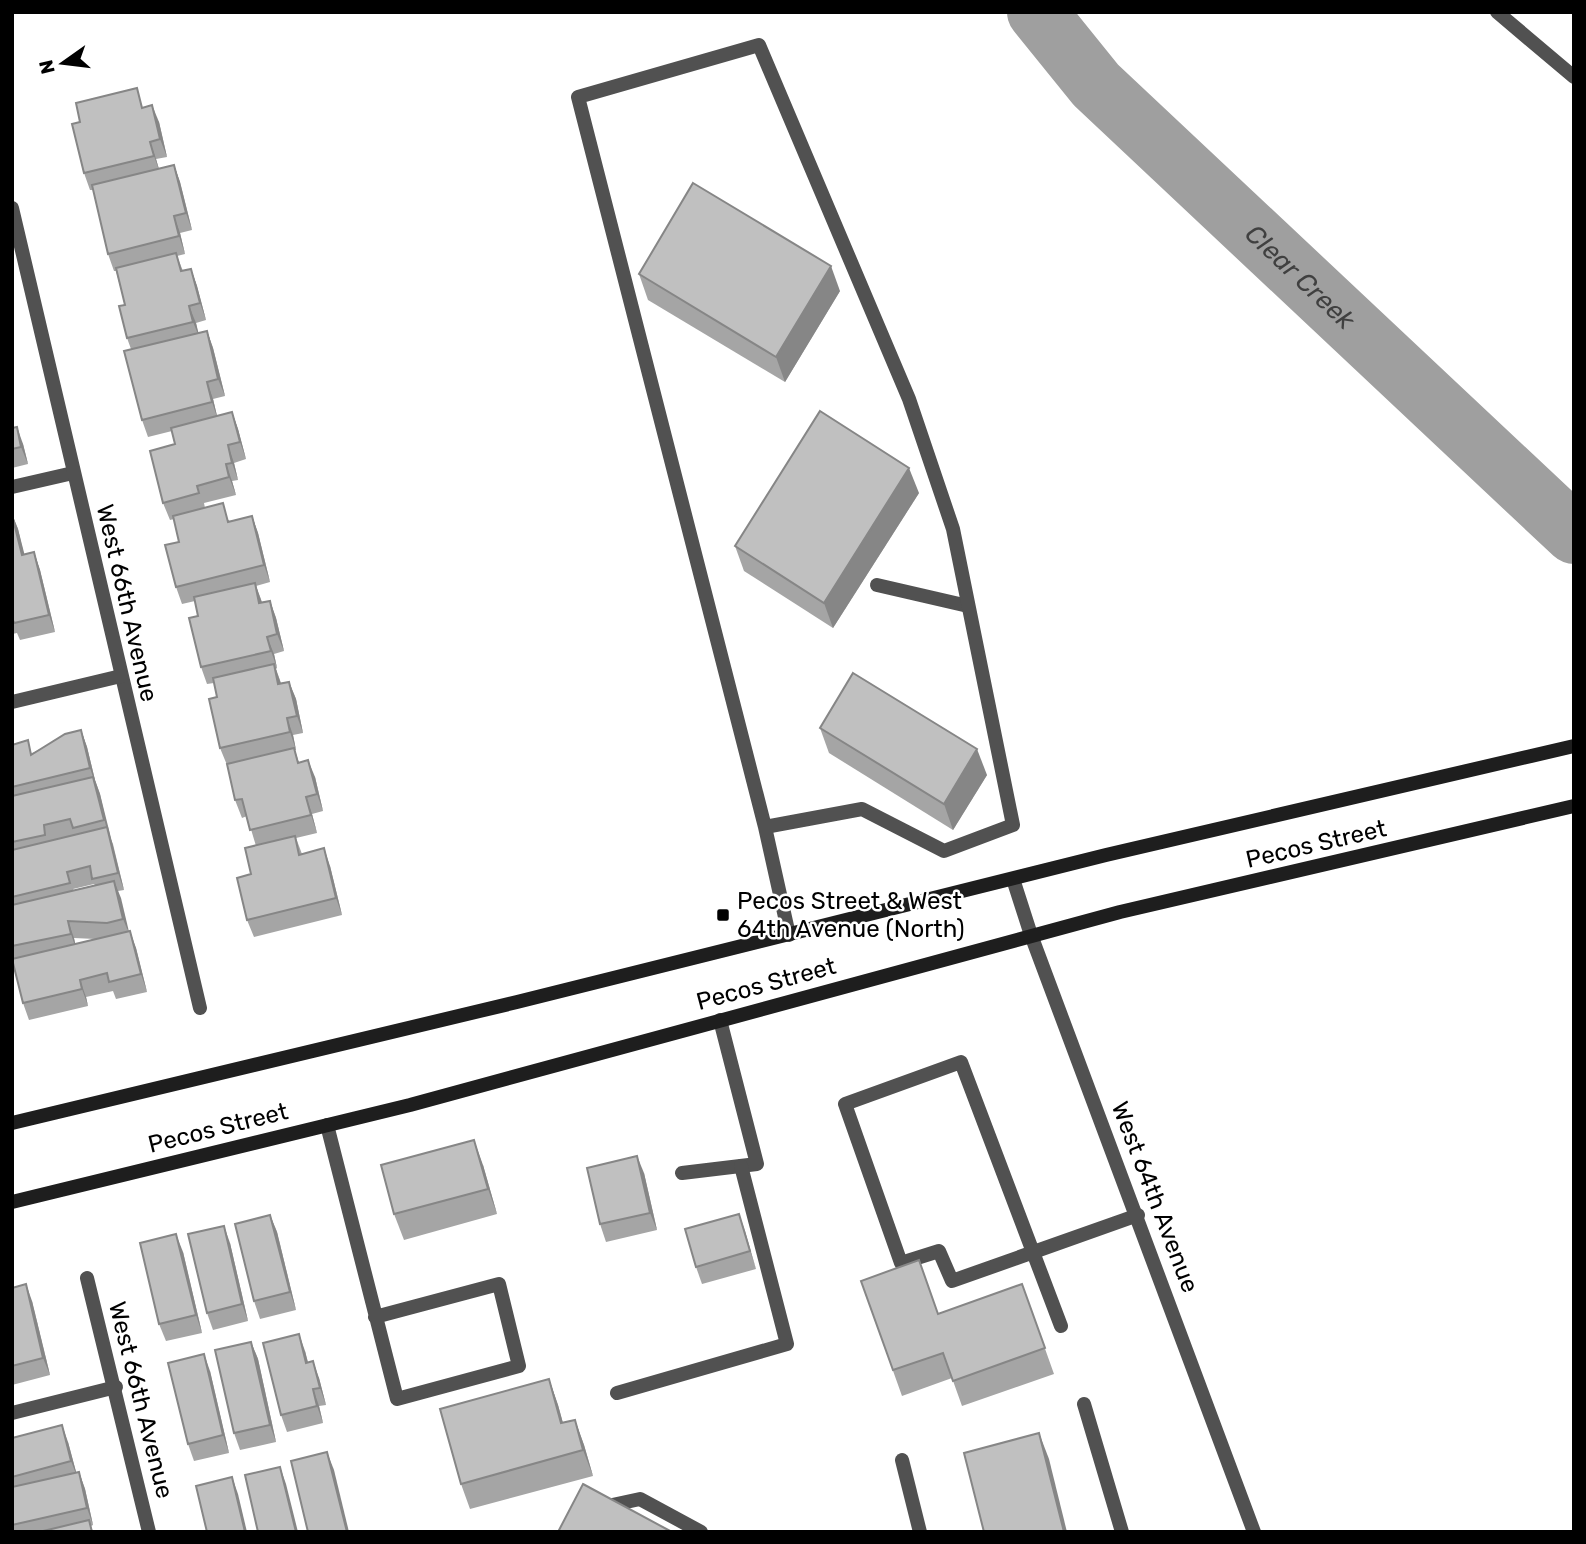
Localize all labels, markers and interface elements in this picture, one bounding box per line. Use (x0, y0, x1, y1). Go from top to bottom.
north arrow (28, 28, 98, 98)
text: N (34, 58, 60, 76)
water label: Clear Creek (1239, 218, 1362, 336)
street label: West 66th Avenue (91, 501, 163, 705)
street label: Pecos Street (1243, 814, 1389, 874)
place label: Pecos Street & West 64th Avenue (North) (737, 887, 965, 943)
marker: Pecos Street & West 64th Avenue (North) (715, 907, 731, 923)
street label: Pecos Street (693, 952, 839, 1016)
street label: Pecos Street (145, 1097, 291, 1159)
street label: West 64th Avenue (1106, 1098, 1204, 1296)
street label: West 66th Avenue (103, 1299, 179, 1501)

